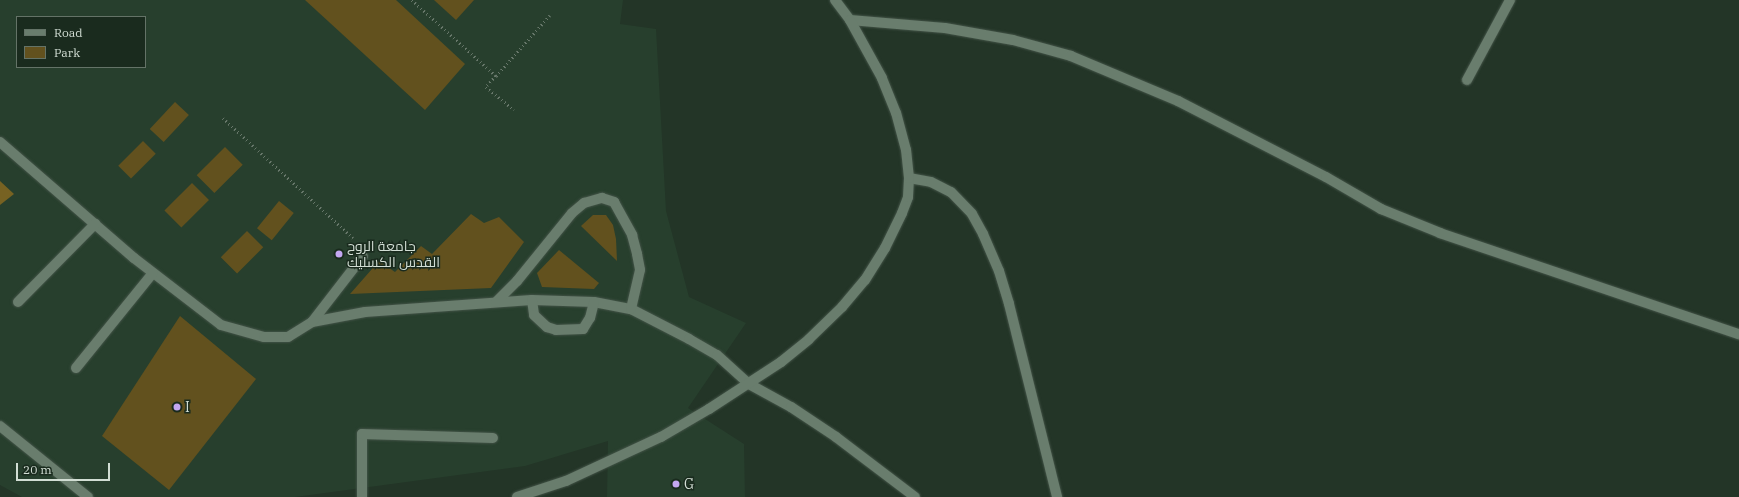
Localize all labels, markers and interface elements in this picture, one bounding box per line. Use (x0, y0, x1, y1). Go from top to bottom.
legend (16, 16, 146, 68)
text: Road (54, 25, 83, 40)
text: Park (54, 45, 80, 60)
place label: جامعة الروح القدس الكسليك (347, 238, 440, 270)
marker: جامعة الروح القدس الكسليك (334, 249, 344, 259)
place label: I (185, 399, 190, 415)
marker: I (172, 402, 182, 412)
scale bar (18, 455, 112, 481)
text: 20 m (23, 462, 52, 477)
place label: G (684, 476, 694, 492)
marker: G (671, 479, 681, 489)

